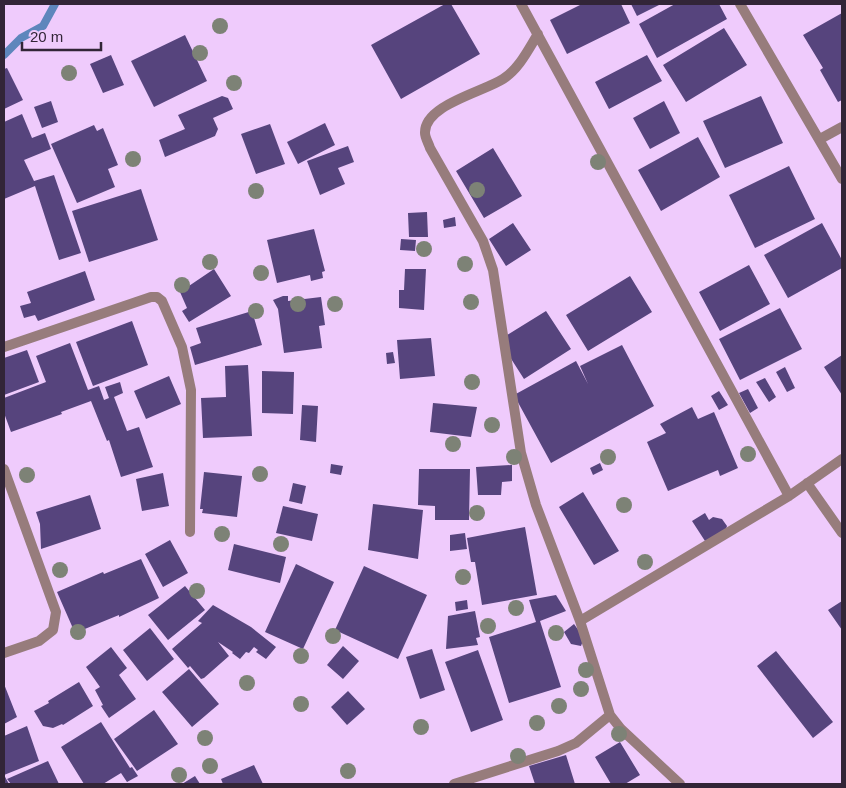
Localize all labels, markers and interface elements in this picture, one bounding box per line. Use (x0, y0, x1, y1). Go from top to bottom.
scale bar (22, 20, 101, 52)
text: 20 m (30, 28, 63, 45)

